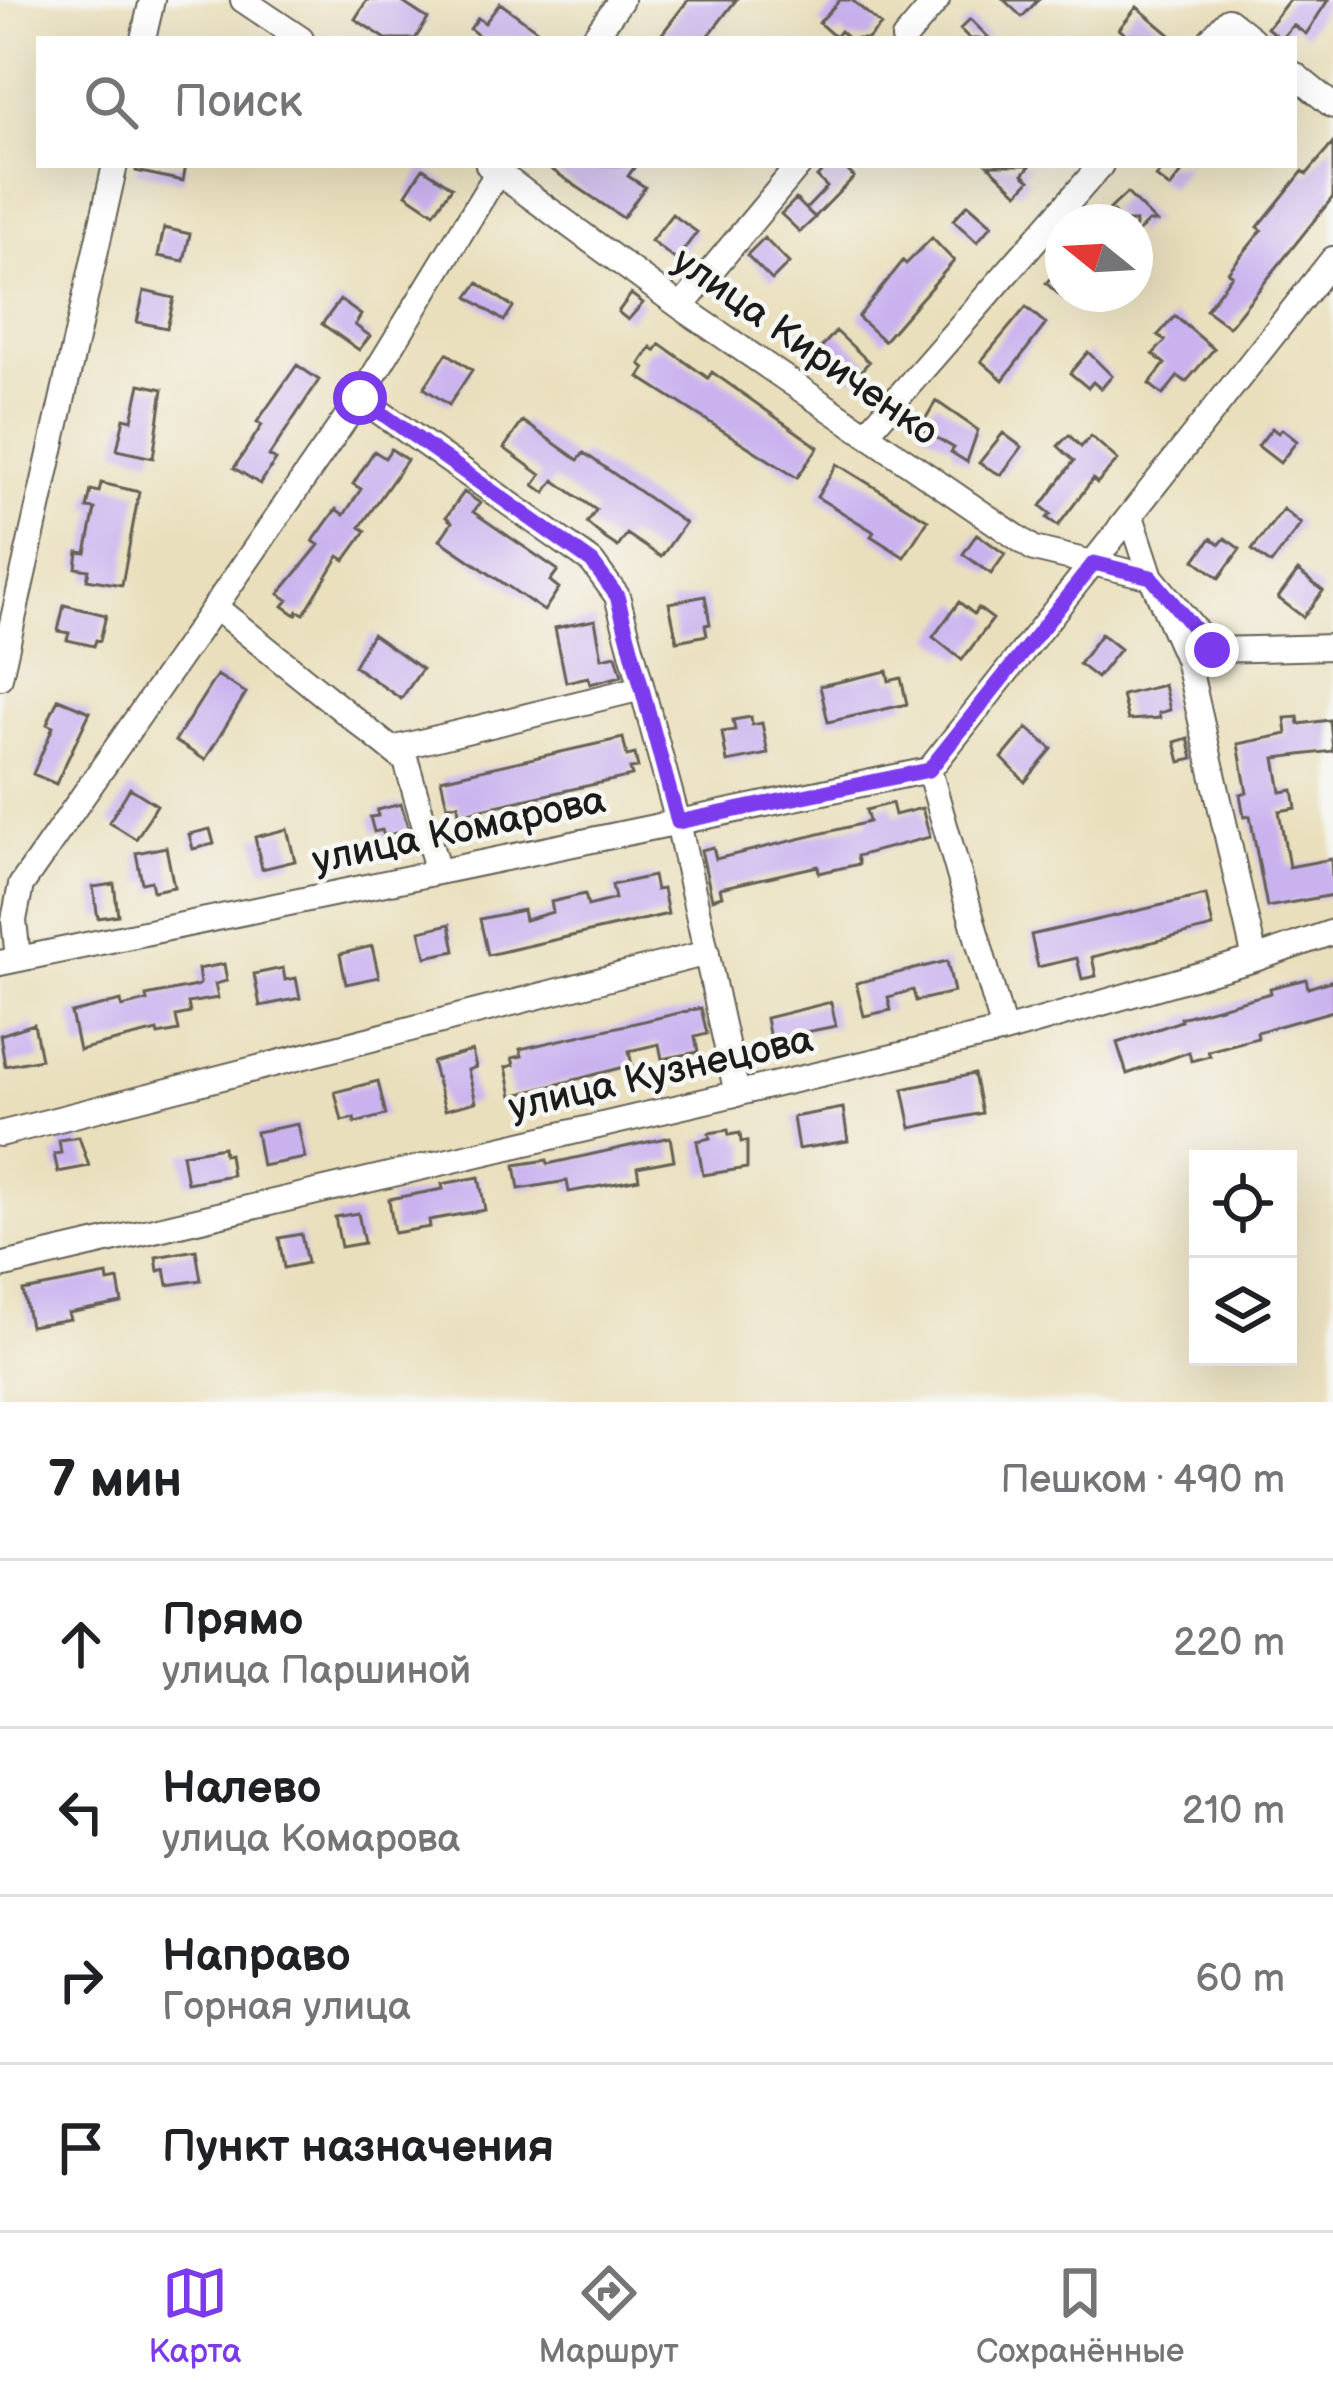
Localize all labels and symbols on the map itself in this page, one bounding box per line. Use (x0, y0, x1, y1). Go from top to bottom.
north arrow (1045, 204, 1153, 312)
street label: улица Кириченко (663, 238, 947, 456)
route start (333, 371, 387, 425)
route end (1185, 623, 1239, 677)
street label: улица Комарова (308, 777, 610, 885)
street label: улица Кузнецова (504, 1016, 818, 1132)

